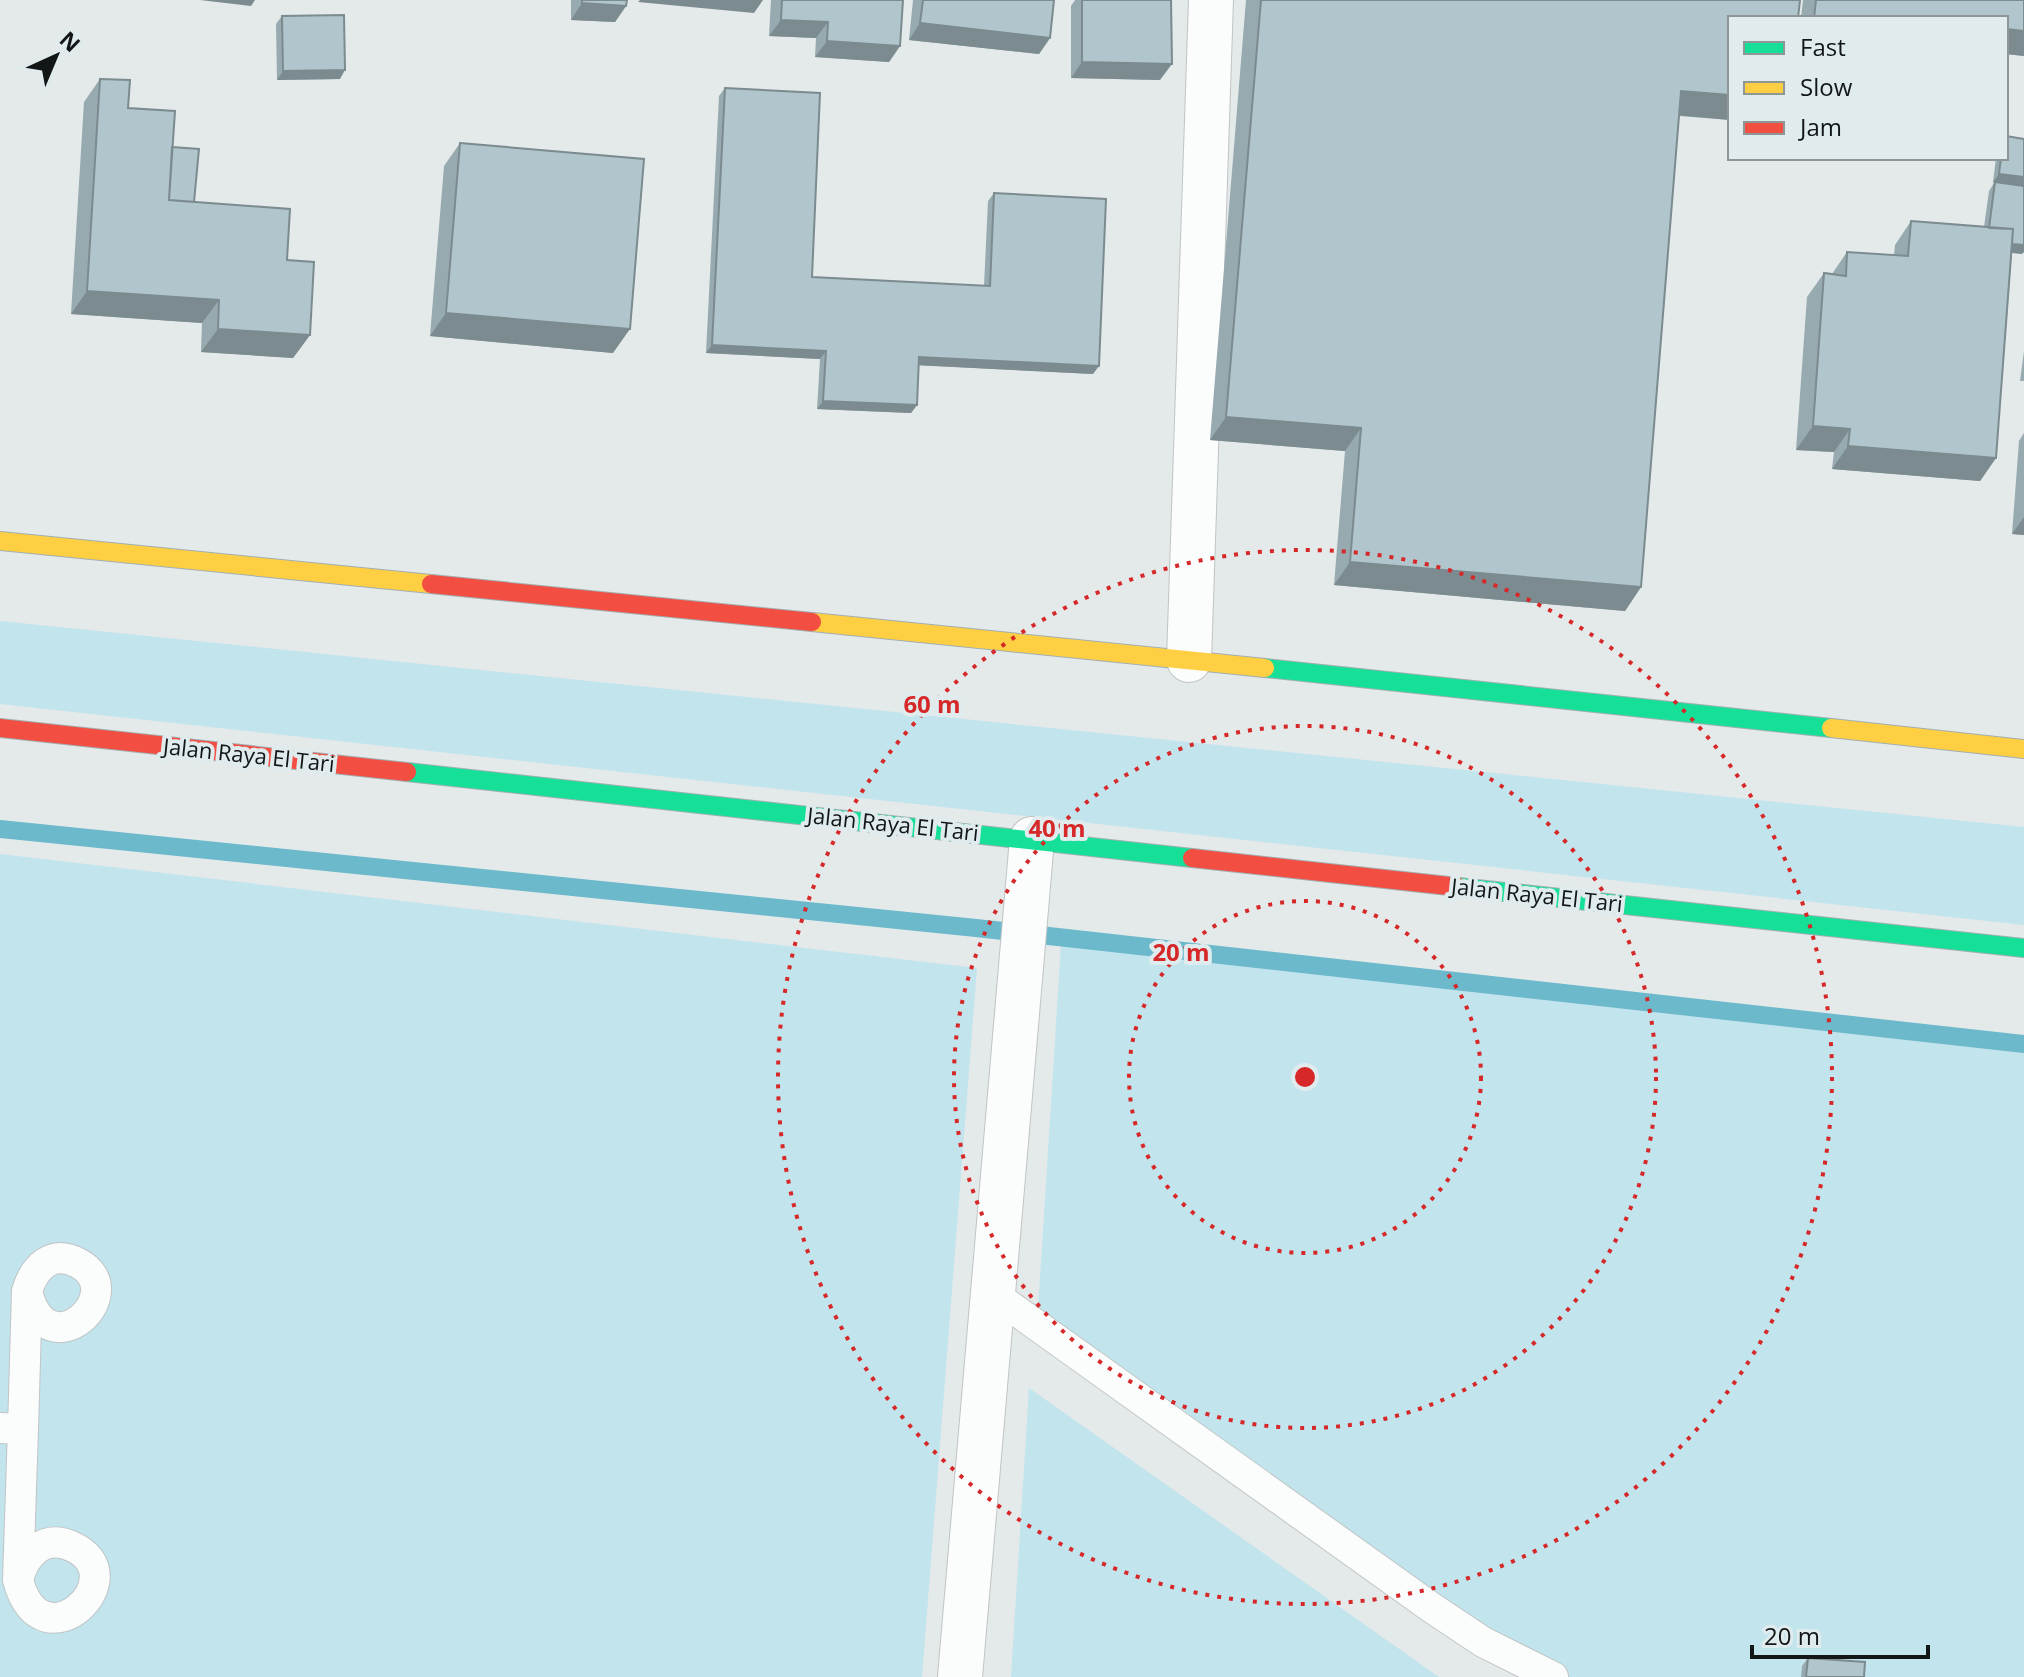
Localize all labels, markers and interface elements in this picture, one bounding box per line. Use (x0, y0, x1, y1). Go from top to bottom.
north arrow (16, 16, 96, 96)
legend (1728, 16, 2008, 160)
text: N (54, 24, 87, 58)
text: Fast (1800, 30, 1846, 63)
text: Slow (1800, 70, 1853, 103)
text: Jam (1798, 110, 1842, 143)
text: 60 m (903, 687, 961, 720)
street label: Jalan Raya El Tari (160, 730, 336, 778)
street label: Jalan Raya El Tari (804, 799, 980, 847)
text: 40 m (1028, 811, 1086, 844)
street label: Jalan Raya El Tari (1448, 870, 1624, 918)
text: 20 m (1152, 935, 1210, 968)
centre of rings (1291, 1063, 1319, 1091)
scale bar (1752, 1609, 1928, 1659)
text: 20 m (1764, 1619, 1820, 1652)

